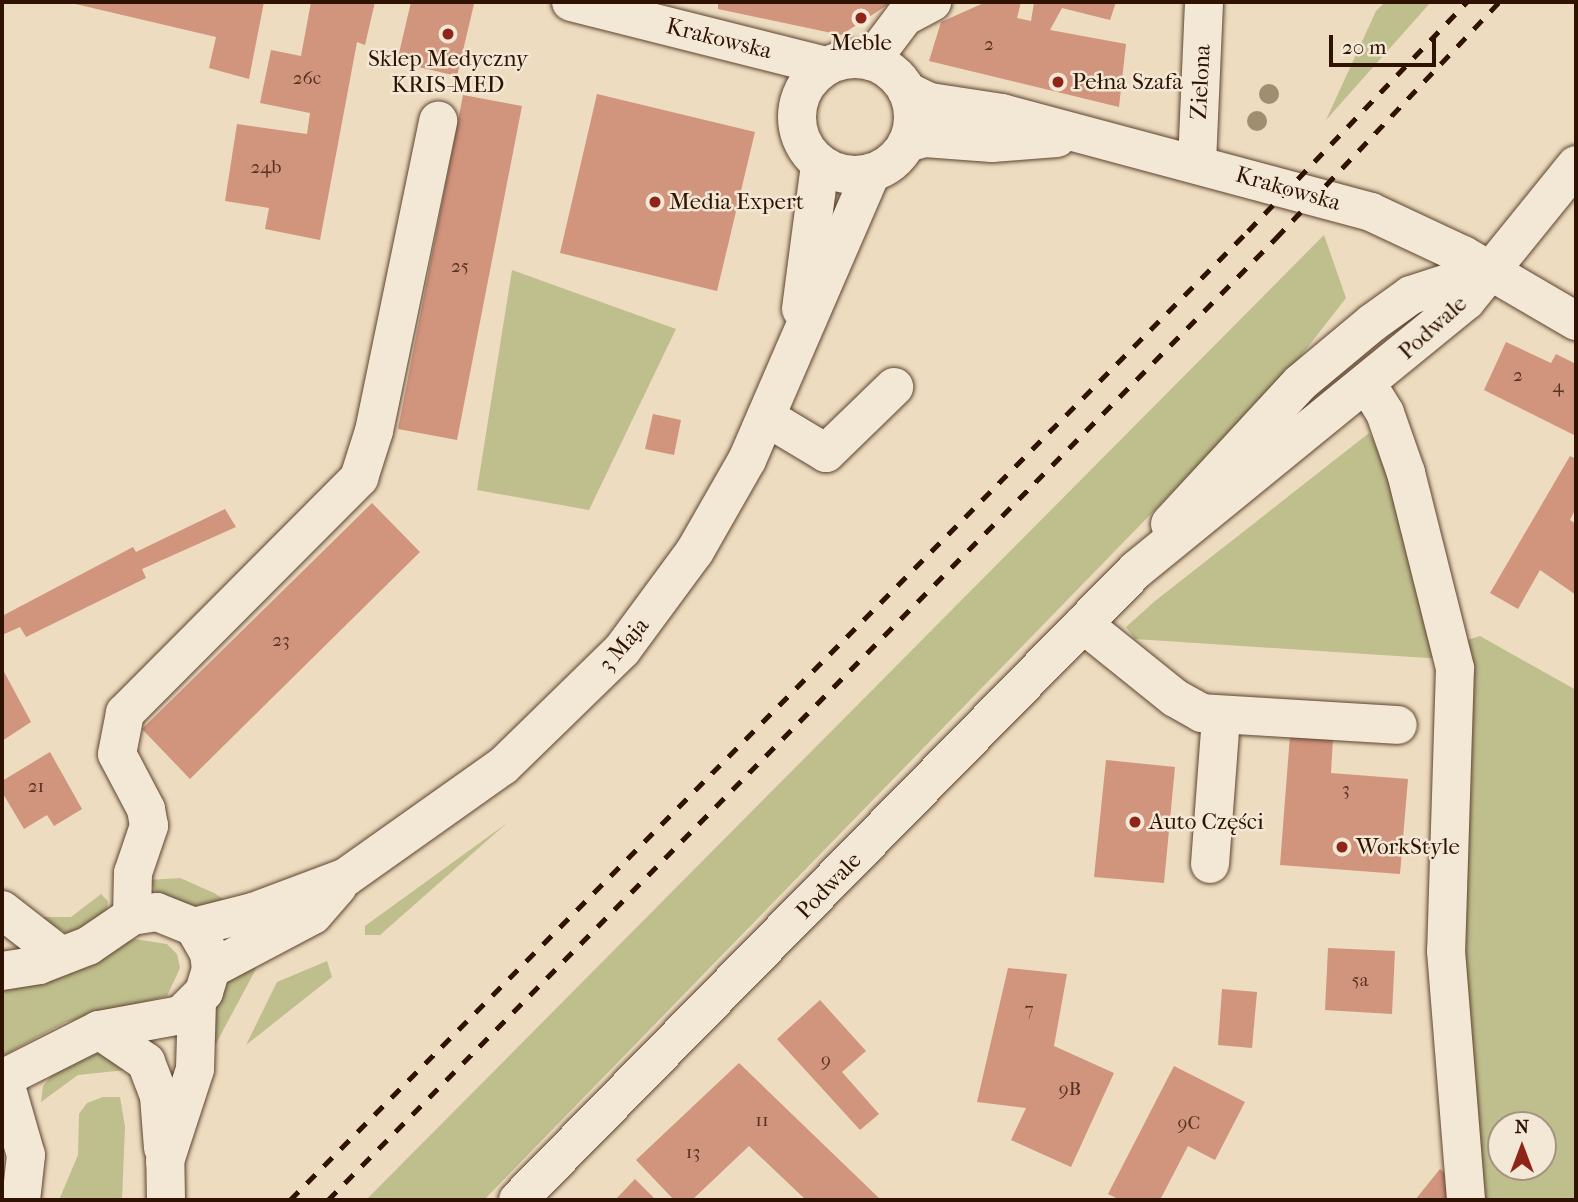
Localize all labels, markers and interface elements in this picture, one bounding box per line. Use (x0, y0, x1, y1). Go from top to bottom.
marker: Meble (853, 10, 869, 26)
street label: Krakowska (663, 13, 775, 65)
scale bar (1333, 21, 1440, 65)
marker: Sklep Medyczny KRIS-MED (440, 26, 456, 42)
place label: Meble (830, 29, 892, 57)
house number: 2 (984, 34, 994, 56)
text: 20 m (1342, 35, 1386, 59)
street label: Zielona (1185, 44, 1217, 120)
place label: Sklep Medyczny KRIS-MED (368, 45, 528, 99)
house number: 26c (293, 68, 321, 90)
place label: Pełna Szafa (1072, 68, 1183, 96)
marker: Pełna Szafa (1050, 74, 1066, 90)
house number: 24b (251, 157, 281, 179)
street label: Krakowska (1232, 161, 1344, 217)
place label: Media Expert (669, 188, 804, 216)
marker: Media Expert (647, 194, 663, 210)
house number: 25 (451, 256, 469, 278)
street label: Podwale (1393, 290, 1473, 366)
house number: 2 (1513, 365, 1523, 387)
house number: 4 (1552, 376, 1564, 398)
street label: 3 Maja (593, 612, 655, 678)
house number: 23 (272, 630, 290, 652)
house number: 21 (28, 776, 44, 798)
house number: 3 (1342, 779, 1350, 801)
place label: Auto Części (1149, 808, 1264, 836)
marker: Auto Części (1127, 814, 1143, 830)
place label: WorkStyle (1356, 833, 1460, 861)
marker: WorkStyle (1334, 839, 1350, 855)
street label: Podwale (790, 847, 868, 925)
house number: 5a (1352, 970, 1368, 992)
house number: 7 (1024, 999, 1034, 1021)
house number: 9 (821, 1050, 831, 1072)
house number: 9B (1059, 1079, 1081, 1101)
house number: 11 (755, 1110, 769, 1132)
north arrow (1487, 1111, 1557, 1181)
house number: 9C (1178, 1113, 1200, 1135)
text: N (1515, 1116, 1529, 1138)
house number: 13 (686, 1142, 700, 1164)

